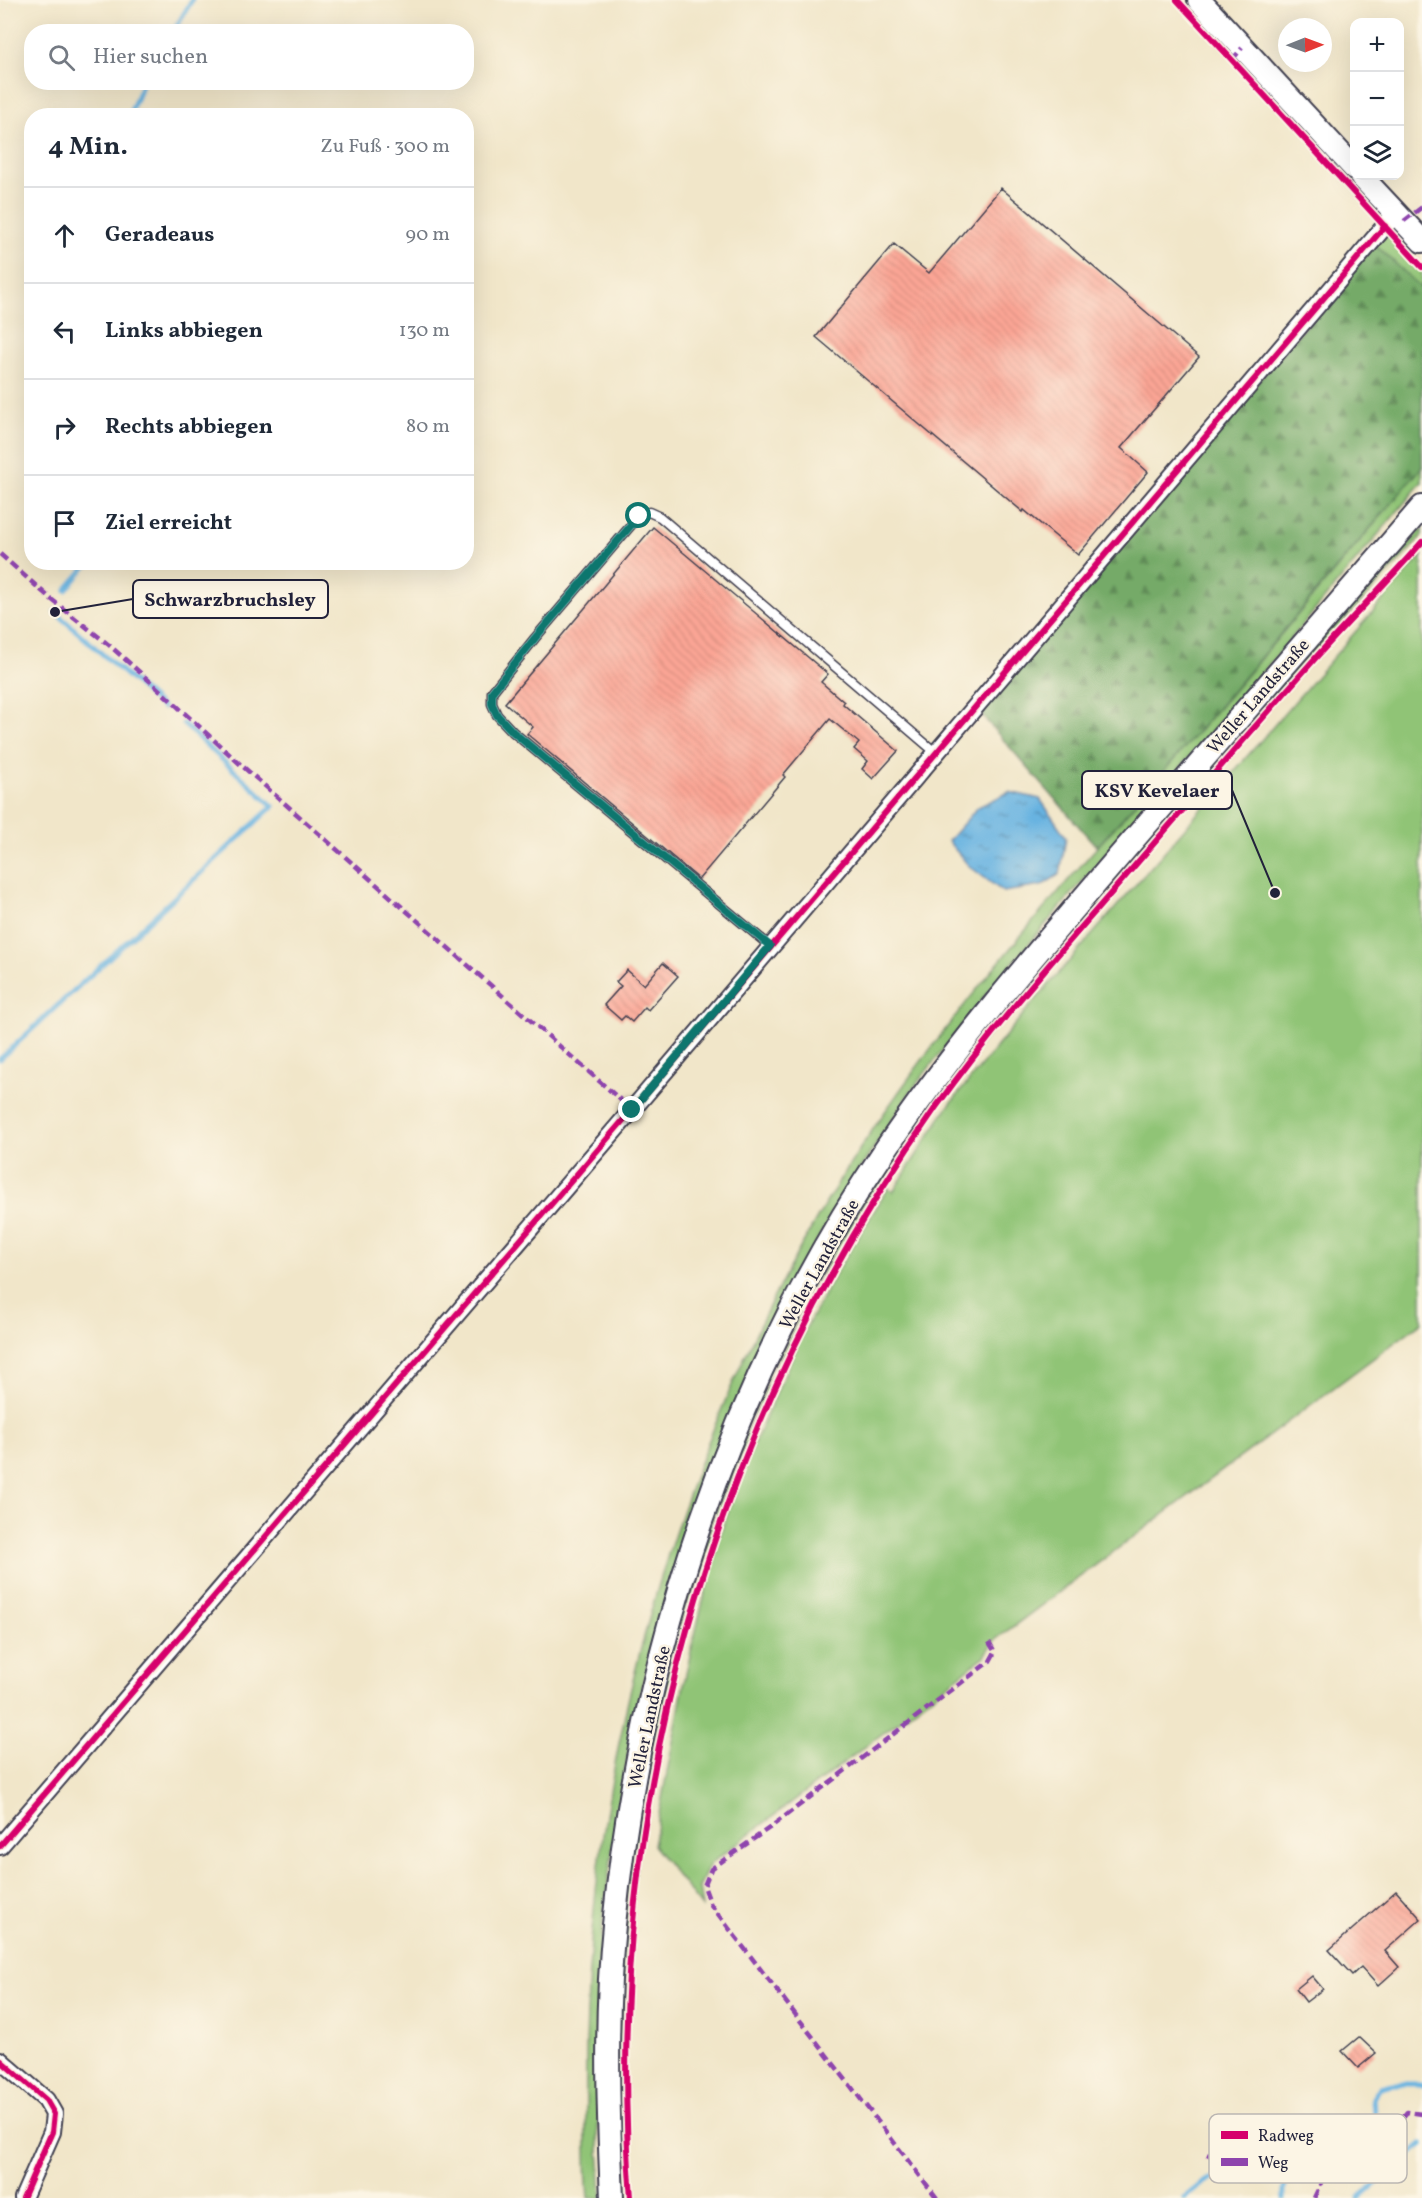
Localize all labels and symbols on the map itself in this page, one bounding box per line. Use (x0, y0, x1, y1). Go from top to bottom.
north arrow (1278, 18, 1332, 72)
route start (625, 502, 651, 528)
callout: Schwarzbruchsley (133, 580, 328, 618)
text: Schwarzbruchsley (144, 587, 316, 615)
street label: Weller Landstraße (1202, 634, 1316, 760)
callout: KSV Kevelaer (1082, 771, 1232, 809)
text: KSV Kevelaer (1094, 778, 1220, 806)
route end (618, 1096, 644, 1122)
street label: Weller Landstraße (774, 1195, 866, 1334)
street label: Weller Landstraße (623, 1644, 678, 1791)
legend (1209, 2114, 1407, 2183)
text: Radweg (1258, 2126, 1314, 2148)
text: Weg (1258, 2153, 1289, 2175)

